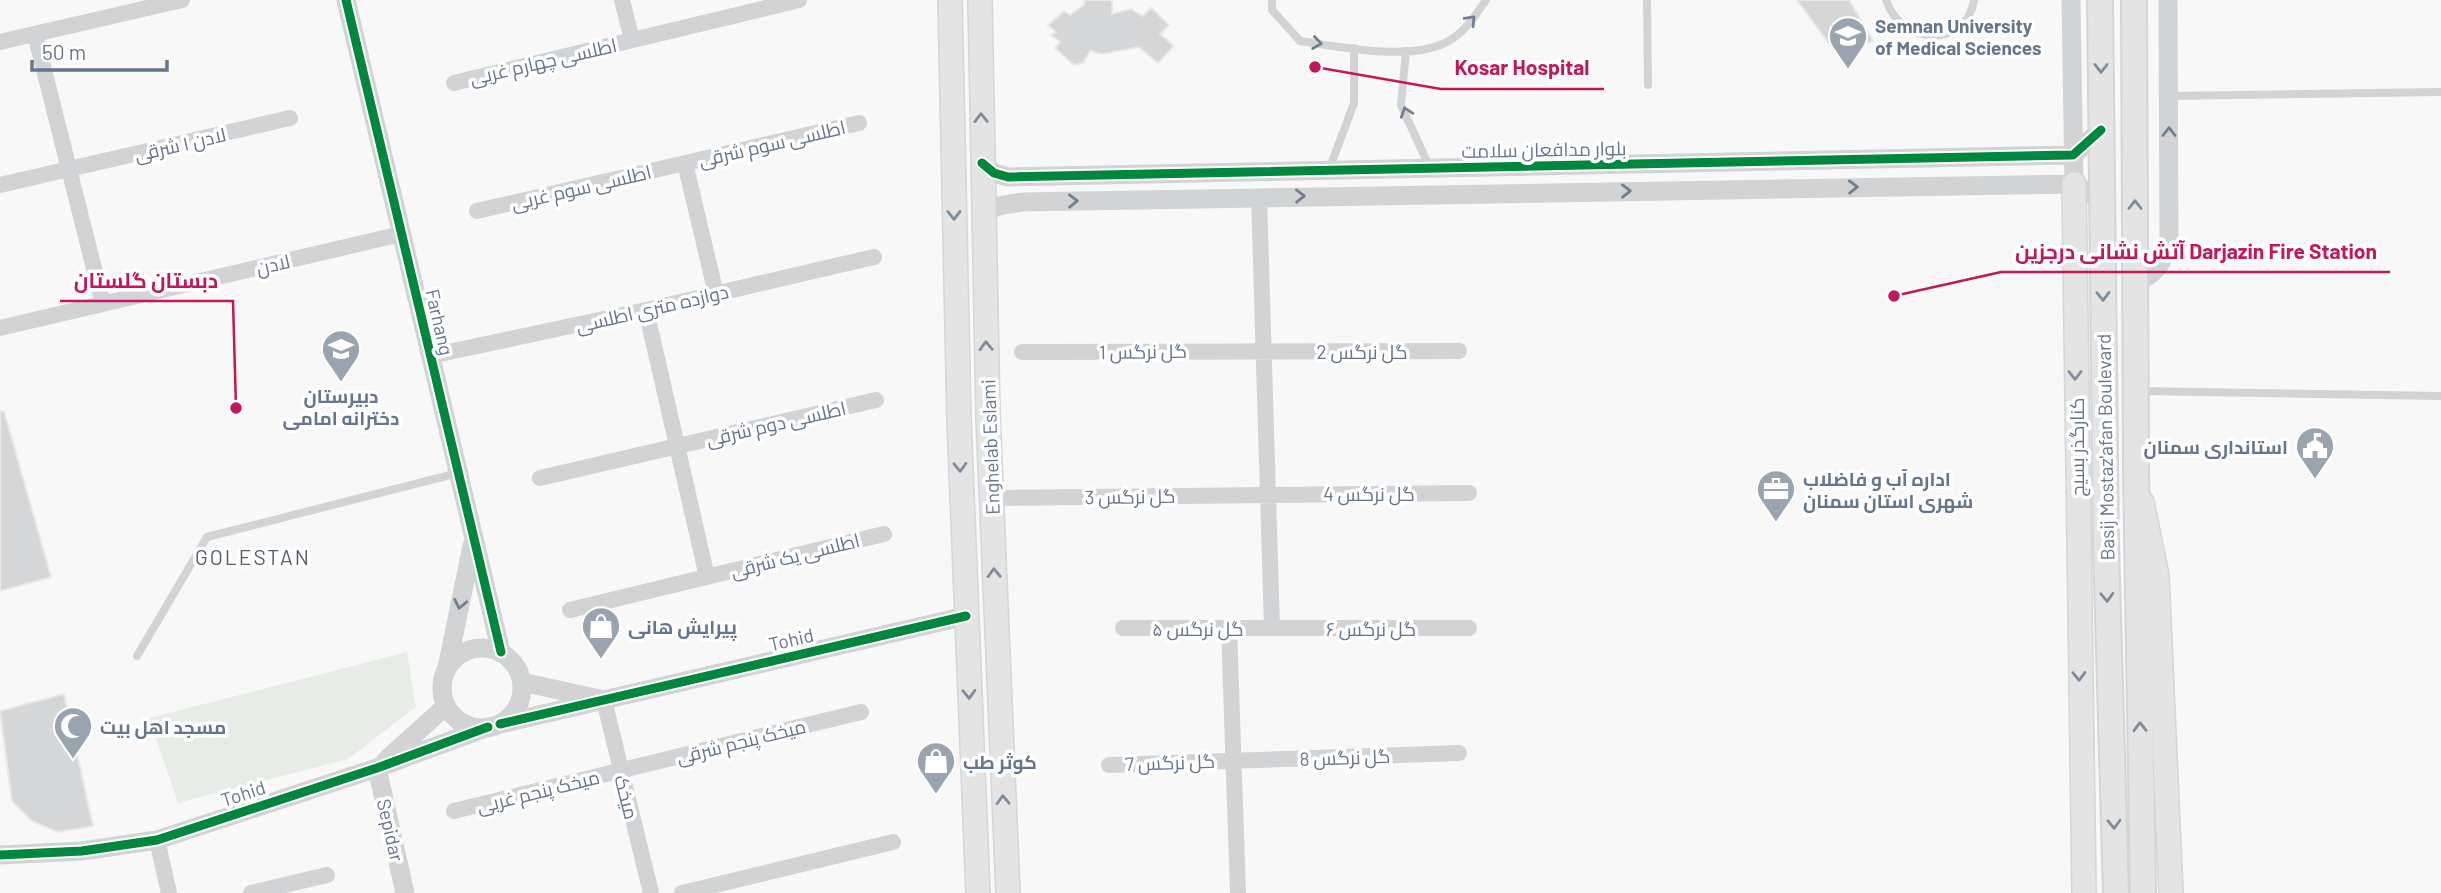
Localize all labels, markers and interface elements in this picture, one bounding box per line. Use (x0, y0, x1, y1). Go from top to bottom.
place label: Semnan University of Medical Sciences (1875, 14, 2042, 59)
one-way arrow (1462, 15, 1475, 28)
school or university icon: Semnan University of Medical Sciences (1827, 15, 1869, 70)
scale bar (32, 28, 166, 72)
street label: اطلسی چهارم غربی (467, 33, 619, 92)
one-way arrow (1311, 36, 1323, 51)
text: 50 m (42, 39, 86, 64)
callout: Kosar Hospital (1441, 47, 1604, 89)
text: Kosar Hospital (1455, 54, 1589, 79)
one-way arrow (2093, 63, 2109, 74)
one-way arrow (1400, 106, 1414, 119)
one-way arrow (974, 113, 989, 124)
street label: اطلسی سوم شرقی (696, 115, 848, 174)
street label: لادن ۱ شرقی (132, 122, 228, 167)
one-way arrow (2161, 126, 2177, 137)
street label: بلوار مدافعان سلامت (1461, 136, 1627, 163)
street label: اطلسی سوم غربی (509, 160, 654, 217)
one-way arrow (1848, 180, 1859, 195)
one-way arrow (1621, 183, 1632, 199)
one-way arrow (1295, 189, 1306, 204)
one-way arrow (1068, 193, 1079, 209)
one-way arrow (2127, 200, 2143, 210)
one-way arrow (946, 210, 962, 221)
callout: آتش نشانی درجزین Darjazin Fire Station (2001, 230, 2390, 272)
text: آتش نشانی درجزین Darjazin Fire Station (2015, 238, 2377, 264)
street label: لادن (254, 249, 292, 280)
callout: دبستان گلستان (60, 259, 233, 301)
text: دبستان گلستان (74, 267, 218, 293)
street label: دوازده متری اطلسی (573, 279, 731, 338)
street label: Farhang (421, 287, 459, 357)
one-way arrow (2095, 291, 2111, 301)
school or university icon: دبیرستان دخترانه امامی (320, 328, 362, 383)
street label: Basij Mostaz'afan Boulevard (2092, 333, 2118, 561)
street label: گل نرگس 1 (1099, 339, 1187, 364)
one-way arrow (979, 340, 994, 351)
street label: گل نرگس 2 (1316, 340, 1408, 364)
one-way arrow (2067, 370, 2083, 381)
street label: Enghelab Eslami (976, 379, 1004, 515)
place label: دبیرستان دخترانه امامی (283, 384, 399, 430)
street label: اطلسی دوم شرقی (704, 396, 849, 453)
street label: کنارگذر بسیج (2065, 398, 2091, 496)
public building icon: استانداری سمنان (2294, 425, 2336, 480)
place label: استانداری سمنان (2143, 435, 2288, 459)
one-way arrow (953, 462, 968, 473)
place label: اداره آب و فاضلاب شهری استان سمنان (1803, 467, 1973, 513)
office icon: اداره آب و فاضلاب شهری استان سمنان (1755, 468, 1797, 523)
street label: گل نرگس 4 (1323, 482, 1415, 506)
street label: گل نرگس 3 (1084, 484, 1176, 509)
street label: اطلسی یک شرقی (728, 528, 862, 583)
district label: GOLESTAN (195, 544, 311, 569)
one-way arrow (987, 567, 1002, 578)
one-way arrow (2100, 591, 2115, 602)
one-way arrow (453, 598, 468, 610)
shop icon: پیرایش هانی (580, 605, 622, 660)
place label: پیرایش هانی (628, 615, 737, 641)
street label: گل نرگس ۵ (1152, 617, 1244, 641)
street label: گل نرگس ۶ (1326, 617, 1416, 641)
street label: Tohid (766, 623, 816, 655)
one-way arrow (2071, 671, 2087, 682)
one-way arrow (961, 689, 976, 700)
mosque icon: مسجد اهل بیت (52, 705, 94, 760)
street label: میخک پنجم شرقی (674, 714, 809, 771)
place label: مسجد اهل بیت (100, 715, 226, 739)
one-way arrow (2132, 721, 2148, 732)
shop icon: کوثر طب (915, 740, 957, 795)
street label: گل نرگس 8 (1299, 744, 1391, 771)
street label: گل نرگس 7 (1125, 749, 1215, 776)
place label: کوثر طب (963, 750, 1037, 774)
street label: میخک پنجم غربی (474, 765, 603, 820)
street label: میخک (610, 772, 644, 822)
street label: Tohid (218, 775, 268, 811)
one-way arrow (995, 795, 1010, 806)
street label: Sepidar (373, 796, 409, 864)
one-way arrow (2106, 819, 2121, 830)

